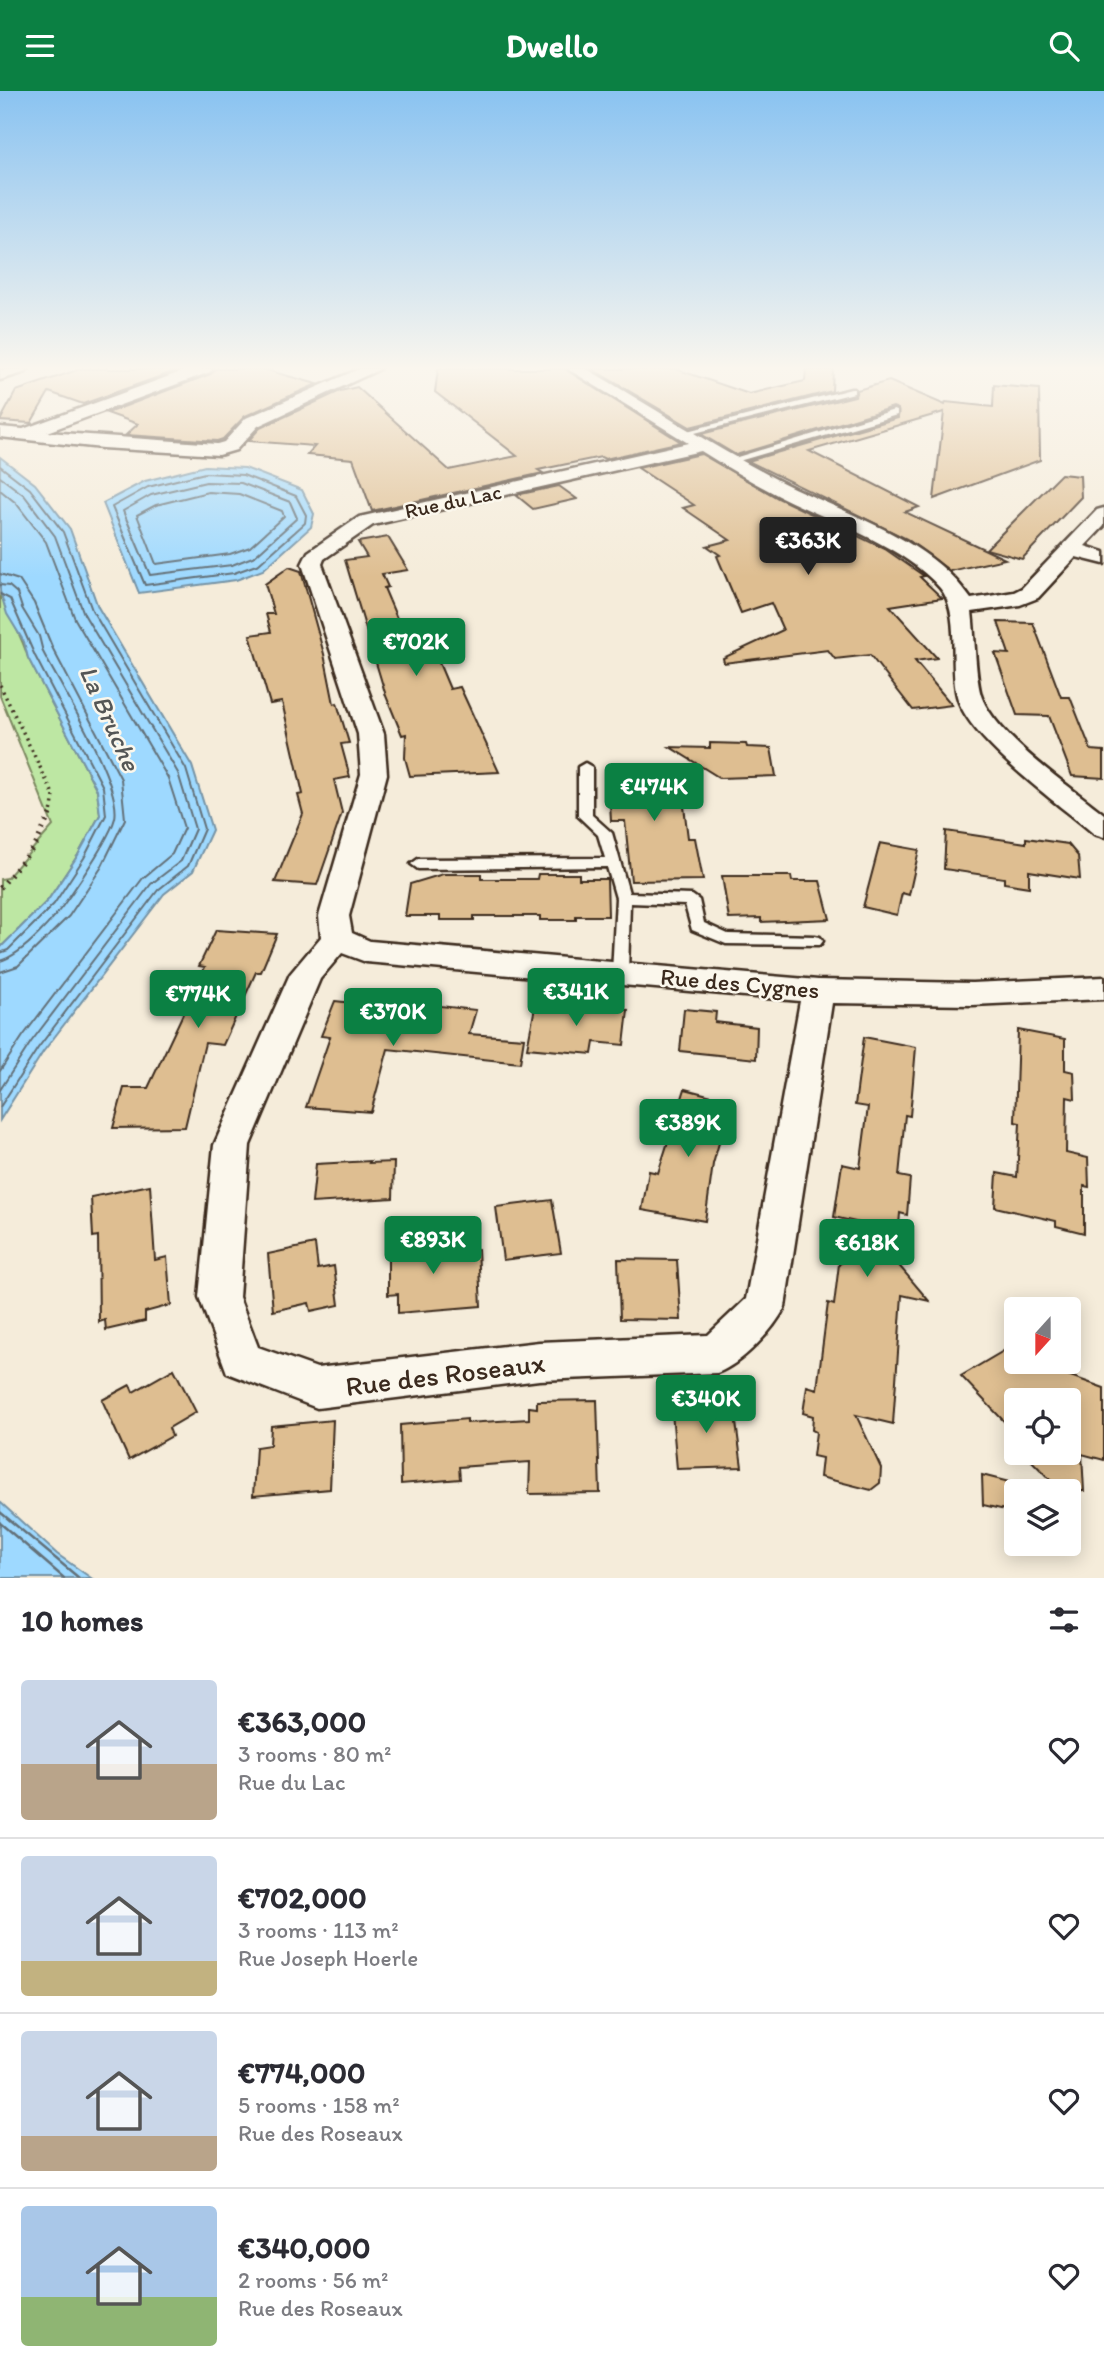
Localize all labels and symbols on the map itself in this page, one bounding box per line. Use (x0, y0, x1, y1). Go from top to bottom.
street label: Rue du Lac (402, 479, 504, 523)
pin: €363K (759, 517, 857, 577)
pin: €702K (367, 619, 465, 678)
water label: La Bruche (73, 660, 148, 777)
pin: €474K (605, 763, 703, 823)
street label: Rue des Cygnes (659, 962, 821, 1004)
pin: €341K (527, 969, 625, 1028)
pin: €774K (149, 971, 247, 1030)
pin: €370K (344, 989, 442, 1048)
pin: €389K (639, 1100, 737, 1159)
pin: €893K (384, 1217, 482, 1276)
pin: €618K (818, 1219, 916, 1279)
north arrow (1004, 1297, 1082, 1374)
street label: Rue des Roseaux (343, 1345, 547, 1403)
pin: €340K (657, 1375, 755, 1435)

